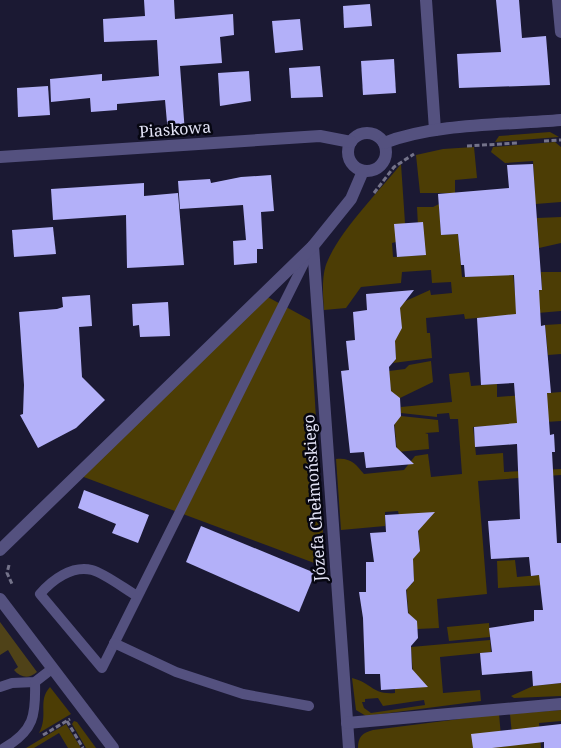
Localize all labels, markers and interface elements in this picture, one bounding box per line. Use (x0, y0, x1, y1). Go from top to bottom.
street label: Piaskowa (138, 116, 212, 142)
street label: Józefa Chełmońskiego (297, 414, 331, 583)

